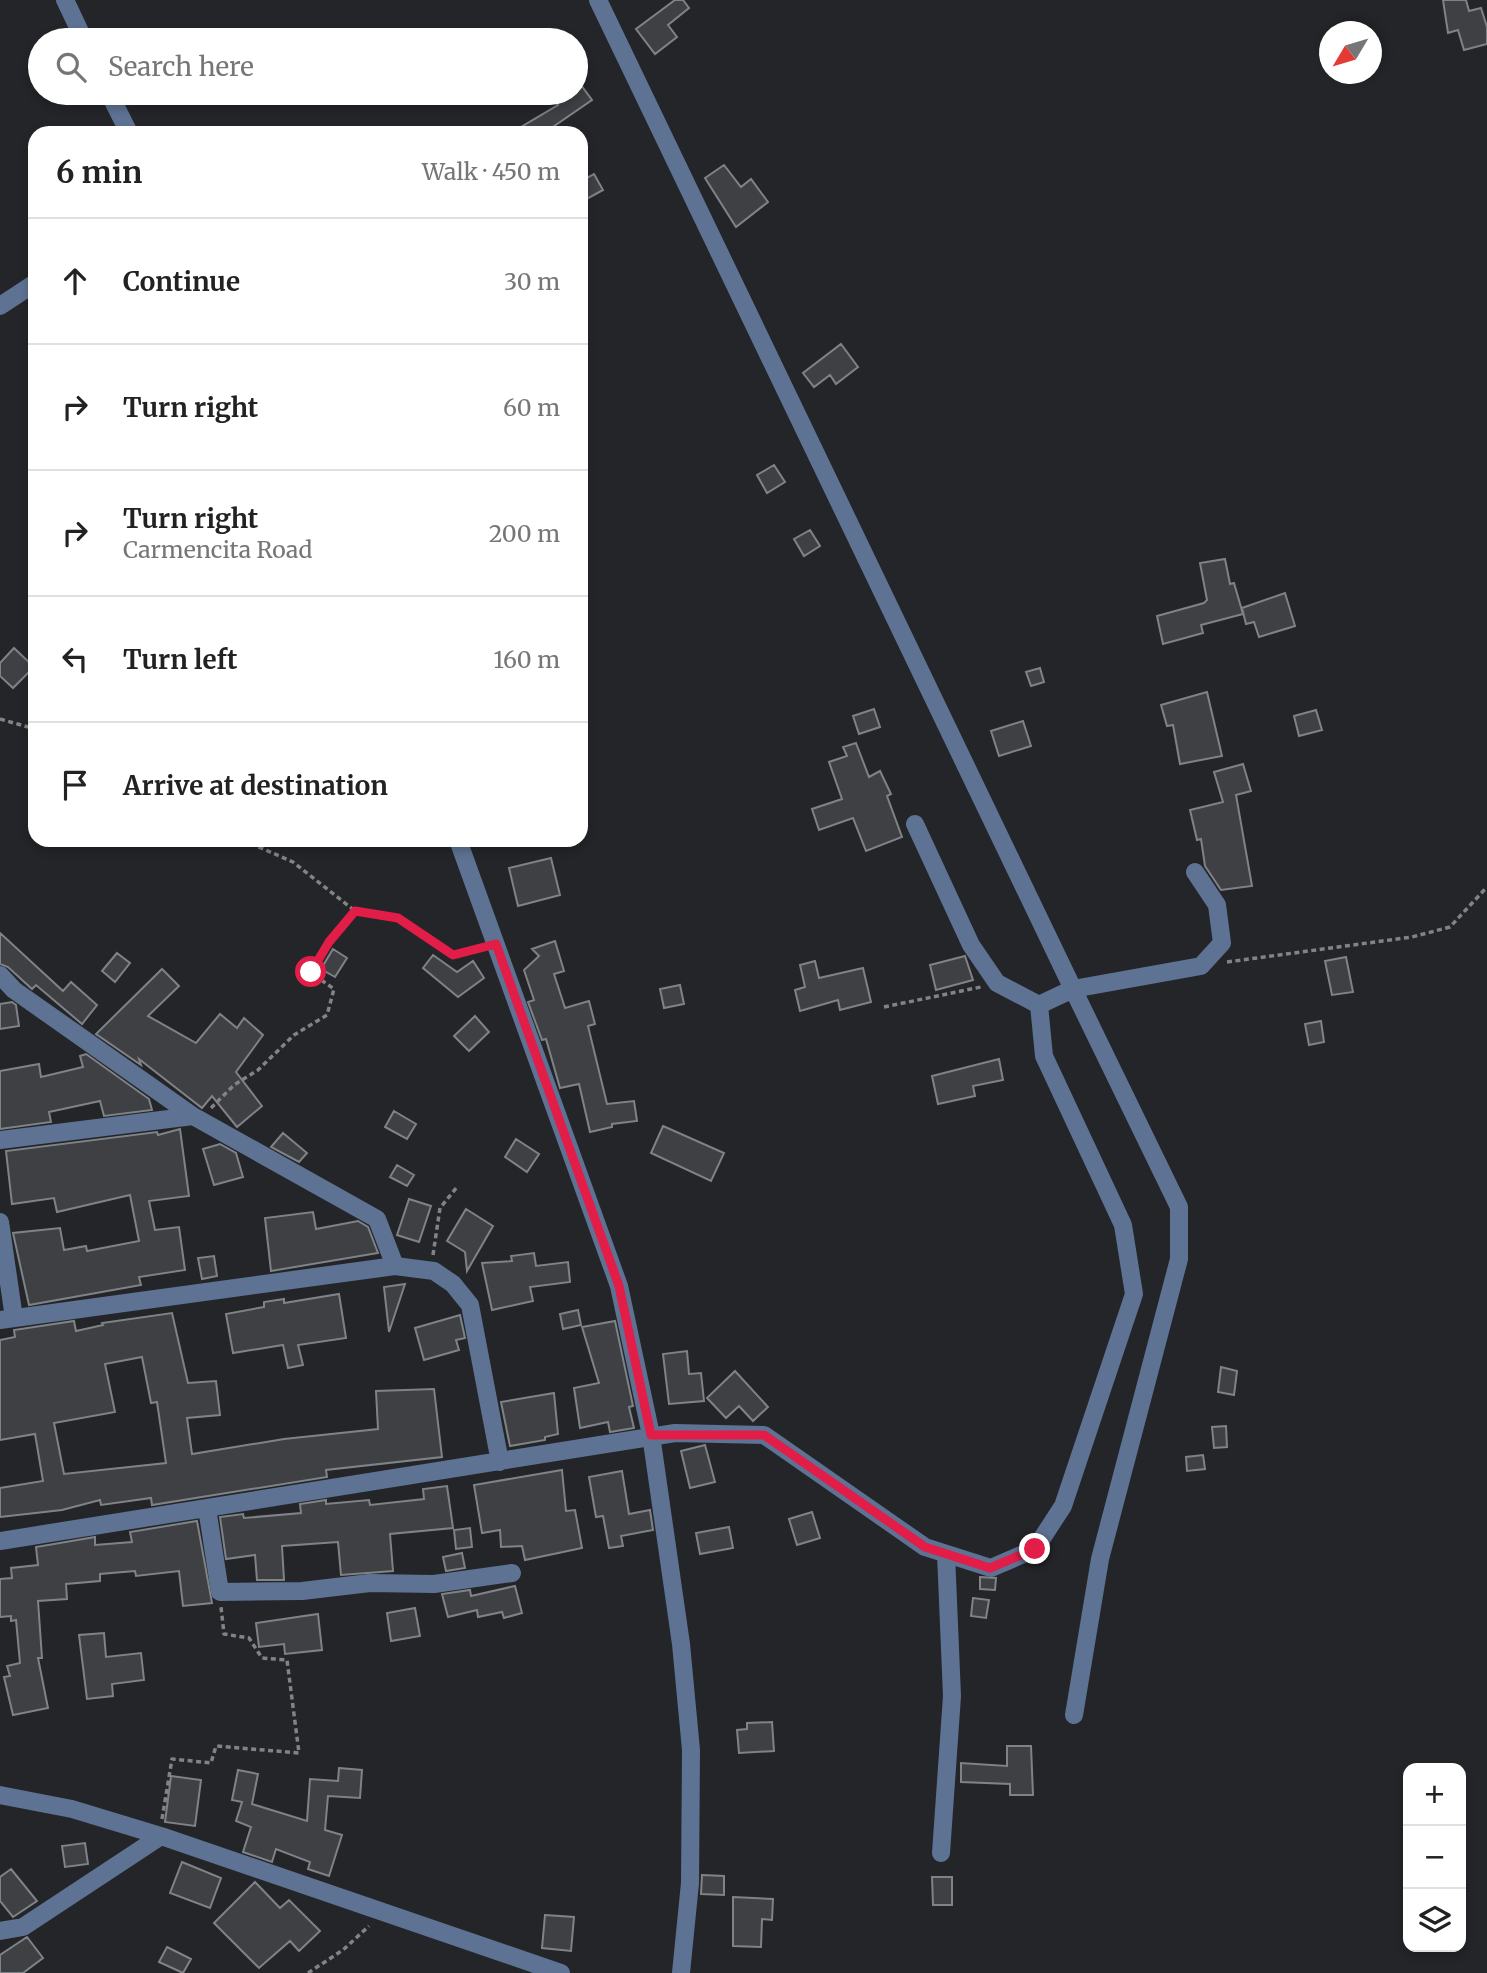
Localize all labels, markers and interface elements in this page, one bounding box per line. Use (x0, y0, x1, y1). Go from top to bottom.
north arrow (1319, 21, 1382, 84)
search box (28, 28, 588, 105)
icon: search (52, 48, 90, 86)
text: Search here (108, 50, 254, 83)
text: 6 min (56, 153, 142, 191)
text: Walk · 450 m (422, 157, 560, 186)
icon: ahead (56, 262, 94, 300)
text: Continue (123, 265, 240, 298)
text: 30 m (504, 267, 560, 296)
icon: right (56, 388, 94, 426)
text: Turn right (123, 391, 258, 424)
text: 60 m (503, 393, 560, 422)
text: Turn right (123, 502, 258, 535)
icon: right (56, 514, 94, 552)
text: 200 m (489, 519, 560, 548)
text: Carmencita Road (123, 535, 312, 564)
icon: left (56, 640, 94, 678)
text: Turn left (123, 643, 237, 676)
text: 160 m (494, 645, 560, 674)
icon: arrive (56, 766, 94, 804)
text: Arrive at destination (123, 769, 388, 802)
route start (295, 956, 326, 987)
route end (1019, 1533, 1050, 1564)
map controls (1403, 1763, 1466, 1952)
button: + (1403, 1763, 1466, 1826)
button: − (1403, 1826, 1466, 1889)
button: layers (1403, 1889, 1466, 1952)

